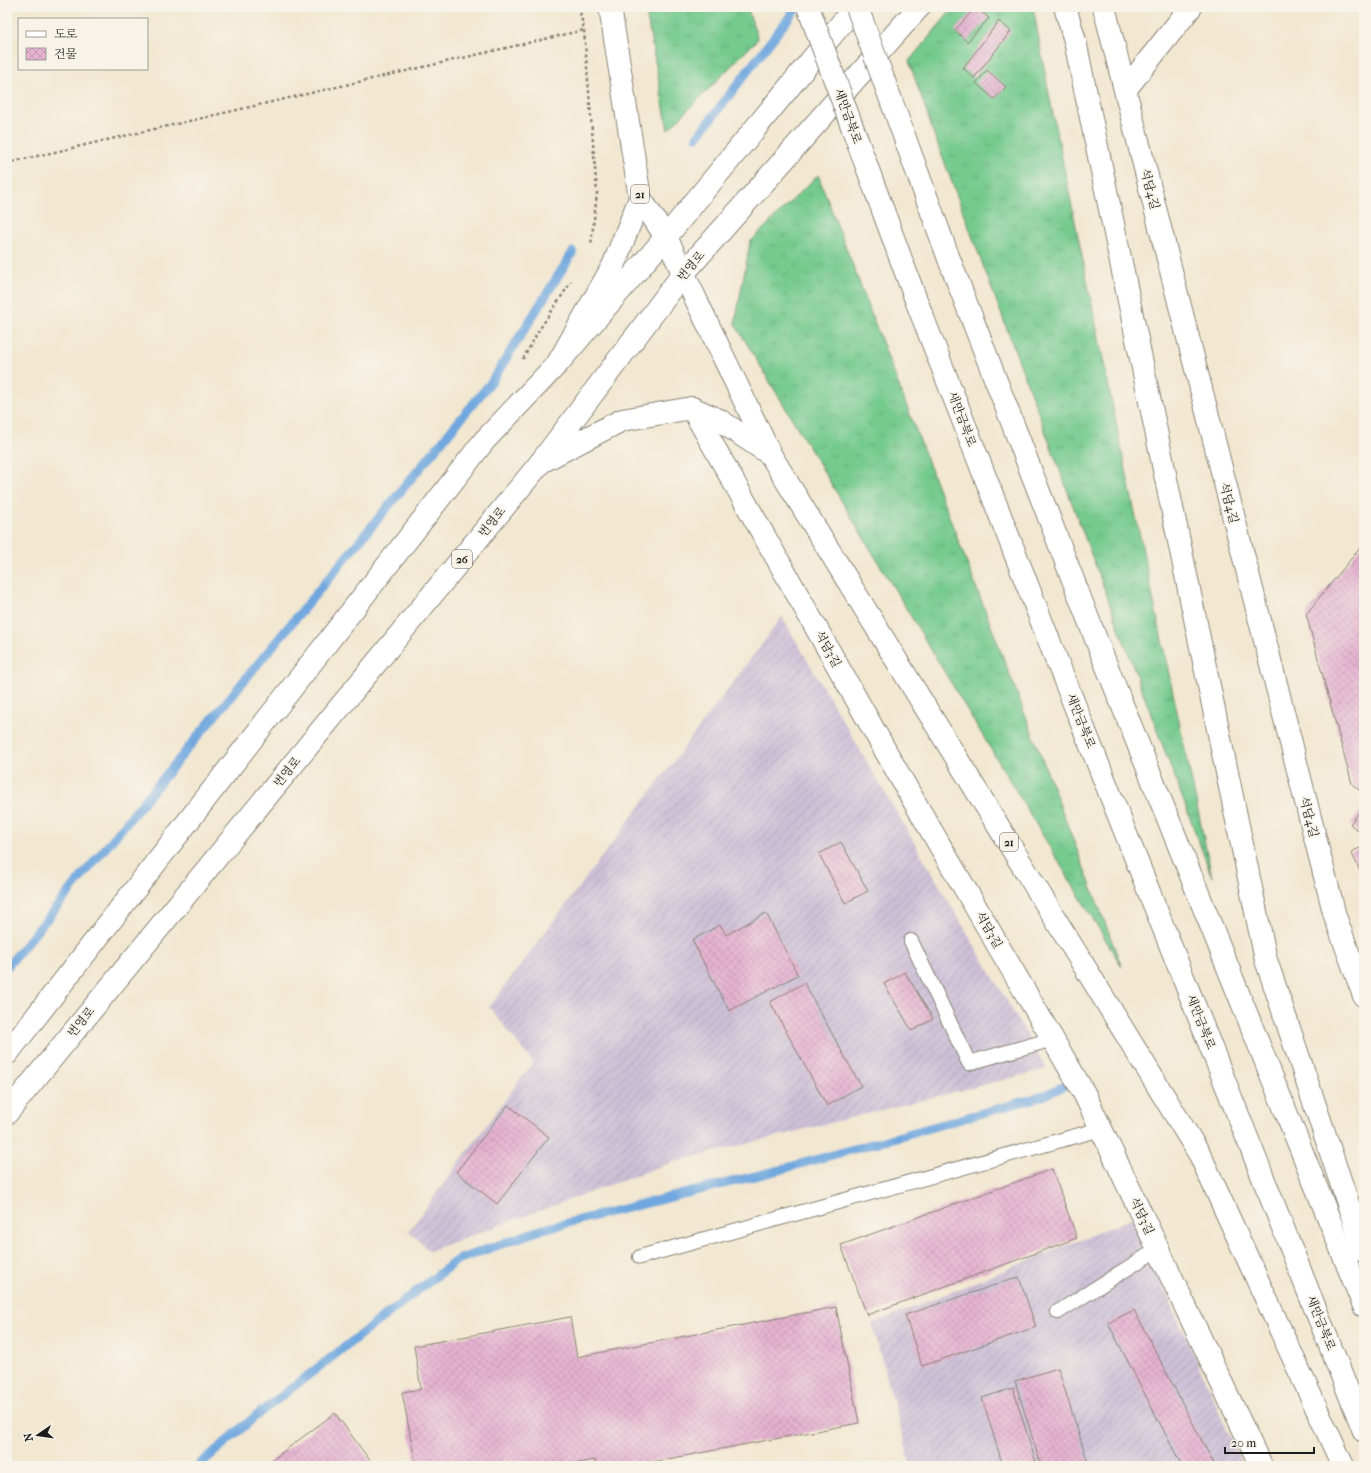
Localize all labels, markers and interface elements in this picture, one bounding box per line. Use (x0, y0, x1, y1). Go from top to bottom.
legend (18, 18, 148, 70)
text: 도로 (54, 27, 78, 41)
text: 건물 (54, 47, 78, 61)
street label: 새만금북로 (832, 86, 865, 146)
street label: 석담4길 (1138, 167, 1162, 211)
road number: 21 (631, 185, 649, 203)
street label: 번영로 (674, 248, 708, 284)
street label: 새만금북로 (945, 389, 979, 449)
street label: 석담4길 (1217, 481, 1241, 525)
street label: 번영로 (476, 504, 509, 540)
road number: 26 (452, 550, 472, 568)
street label: 석담3길 (812, 628, 844, 670)
street label: 새만금북로 (1064, 692, 1098, 751)
street label: 번영로 (271, 754, 304, 790)
street label: 석담4길 (1297, 795, 1321, 839)
road number: 21 (1000, 833, 1018, 851)
street label: 석담3길 (973, 909, 1005, 951)
street label: 새만금북로 (1184, 993, 1218, 1052)
street label: 번영로 (65, 1004, 98, 1040)
street label: 석담3길 (1127, 1195, 1157, 1237)
street label: 새만금북로 (1304, 1294, 1338, 1353)
north arrow (18, 1415, 58, 1455)
scale bar (1225, 1429, 1314, 1455)
text: N (21, 1431, 36, 1443)
text: 20 m (1231, 1436, 1256, 1450)

